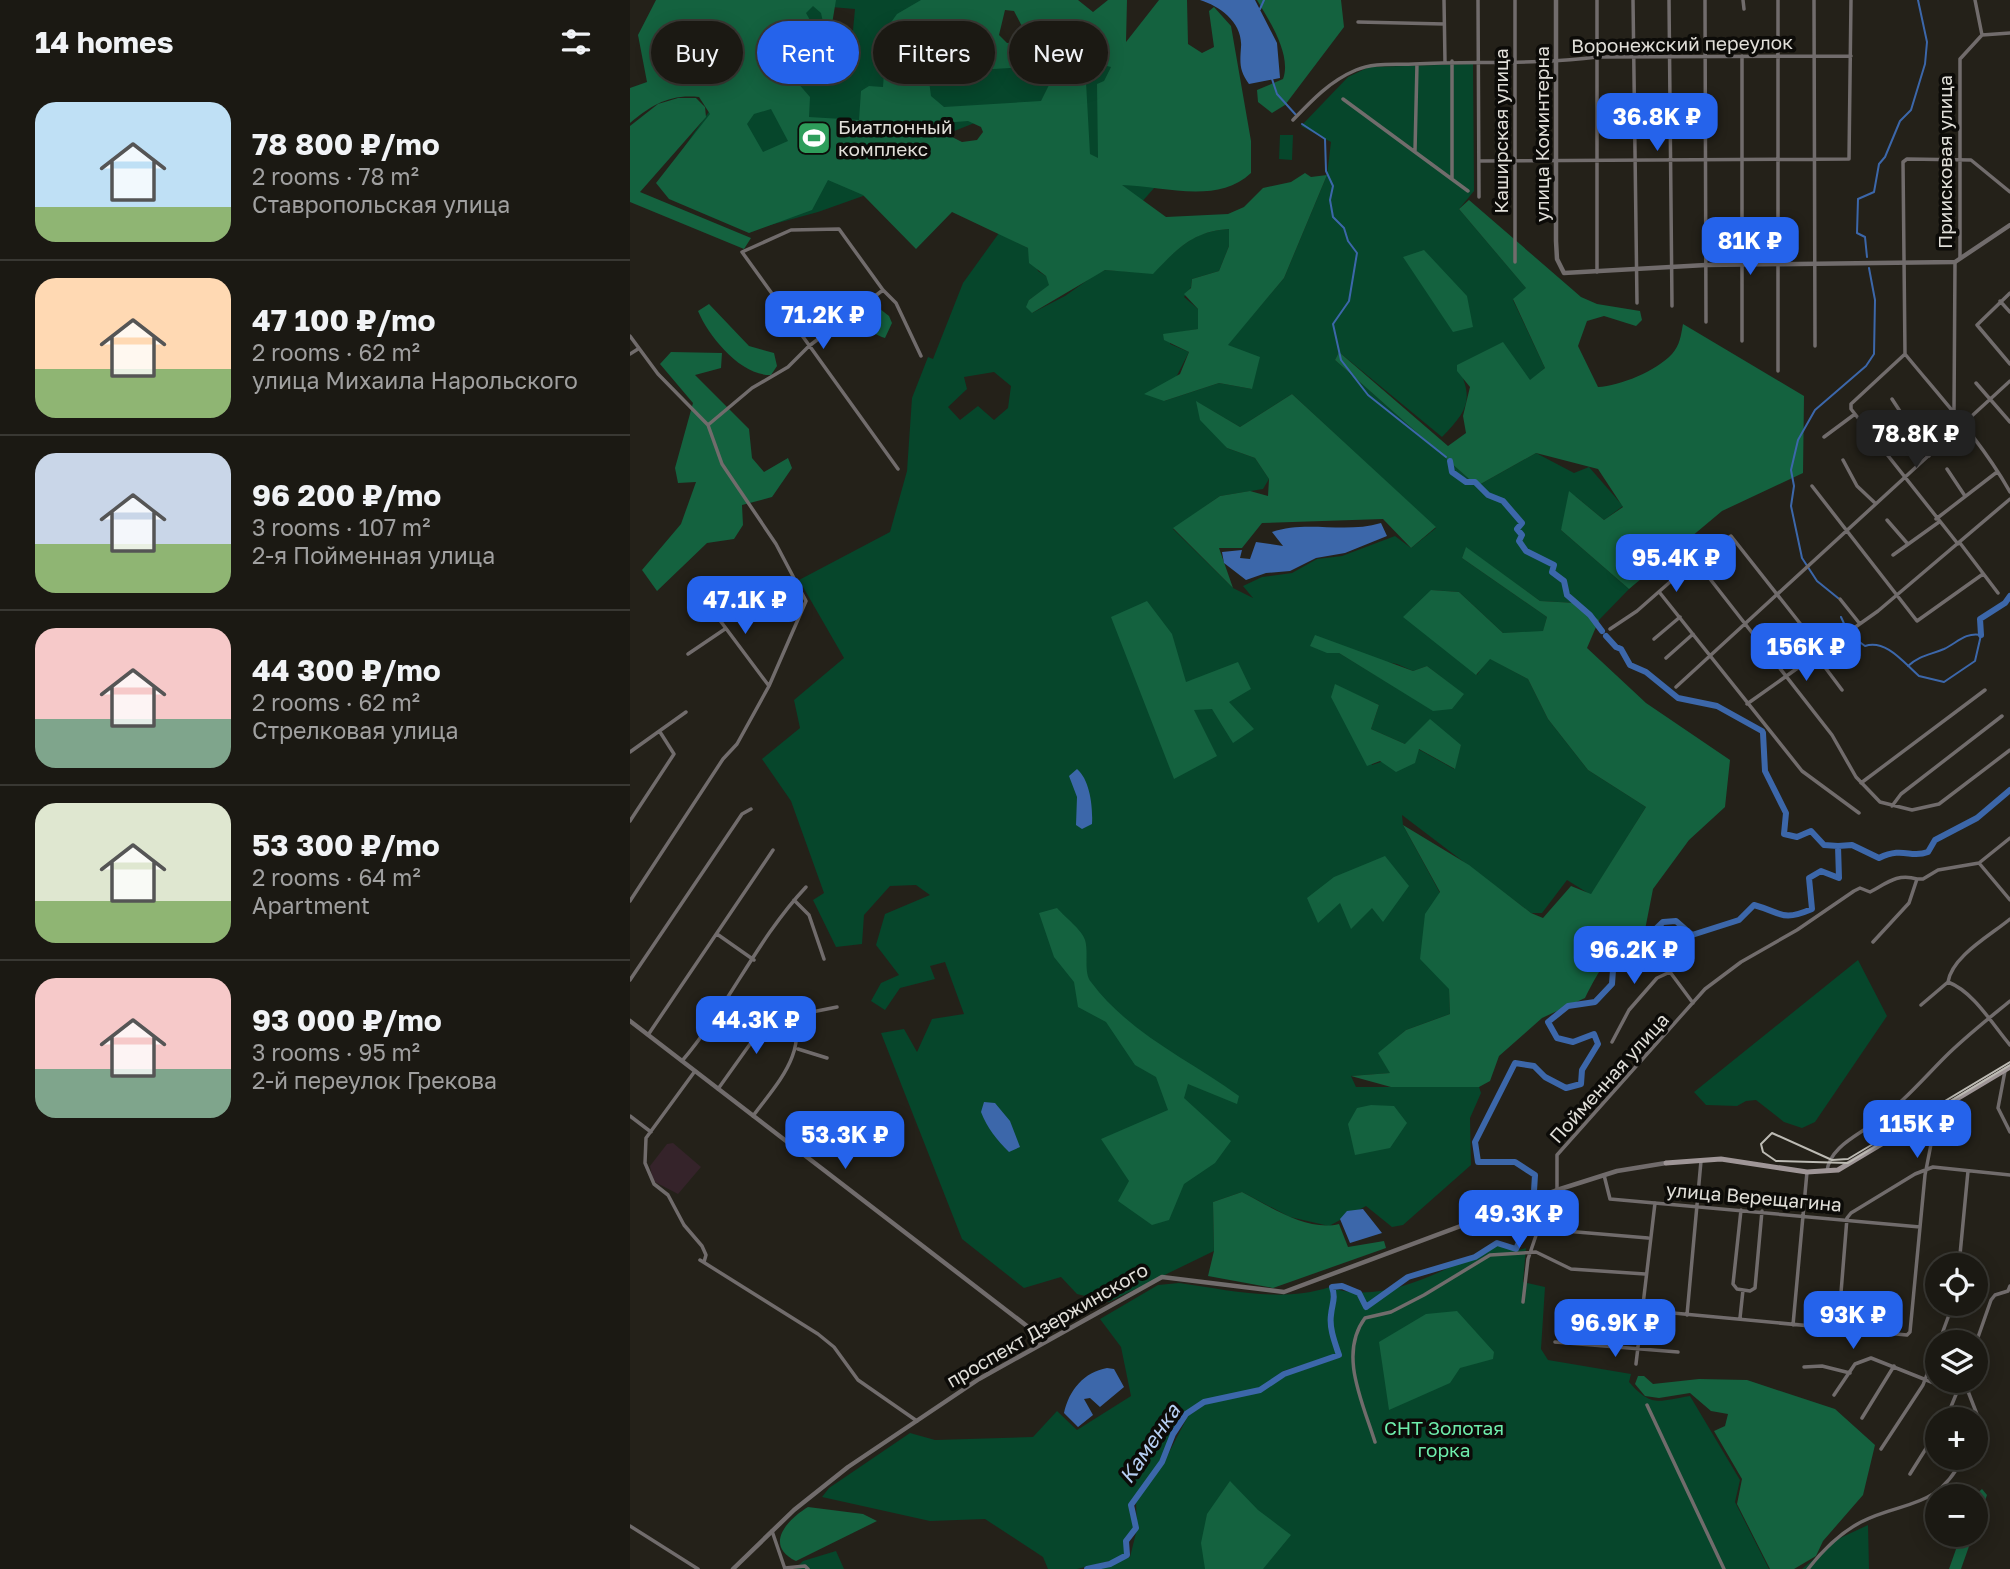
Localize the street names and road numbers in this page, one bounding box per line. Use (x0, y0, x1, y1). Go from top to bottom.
street label: Воронежский переулок (1571, 30, 1793, 57)
street label: улица Коминтерна (1530, 46, 1553, 222)
street label: Каширская улица (1489, 48, 1512, 214)
street label: Приисковая улица (1933, 75, 1956, 249)
street label: Пойменная улица (1544, 1008, 1673, 1147)
street label: улица Верещагина (1665, 1177, 1843, 1216)
street label: проспект Дзержинского (942, 1257, 1152, 1392)

